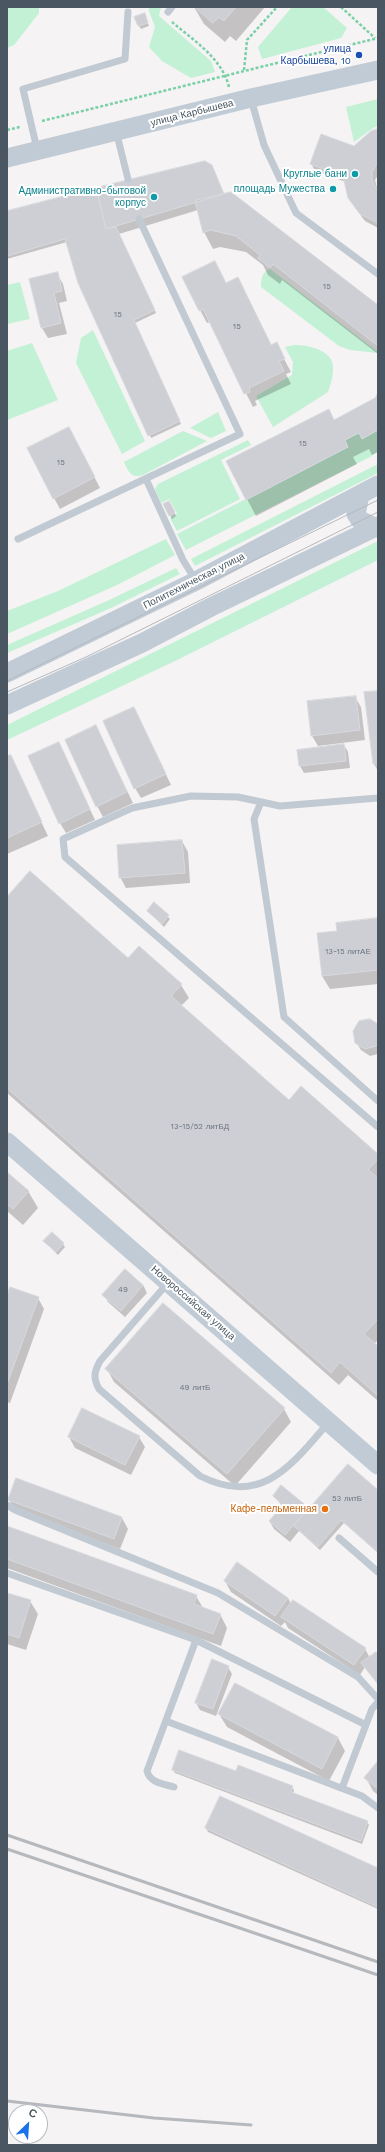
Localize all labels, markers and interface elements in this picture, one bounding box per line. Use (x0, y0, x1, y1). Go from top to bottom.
place label: улица Карбышева, 10 (281, 43, 351, 66)
marker: улица Карбышева, 10 (354, 50, 364, 60)
street label: улица Карбышева (149, 97, 235, 129)
place label: Круглые бани (283, 168, 347, 180)
marker: Круглые бани (350, 169, 360, 179)
place label: площадь Мужества (234, 183, 325, 195)
marker: площадь Мужества (328, 184, 338, 194)
place label: Административно-бытовой корпус (18, 185, 146, 208)
marker: Административно-бытовой корпус (149, 192, 159, 202)
house number: 15 (323, 282, 331, 292)
house number: 15 (114, 310, 122, 320)
house number: 15 (233, 322, 241, 332)
house number: 15 (299, 439, 307, 449)
house number: 15 (57, 458, 65, 468)
street label: Политехническая улица (141, 550, 247, 612)
house number: 13-15 литАЕ (325, 947, 371, 957)
house number: 13-15/52 литБД (171, 1122, 229, 1132)
street label: Новороссийская улица (149, 1263, 237, 1343)
house number: 49 (118, 1285, 128, 1295)
house number: 49 литБ (180, 1383, 210, 1393)
house number: 53 литБ (332, 1494, 362, 1504)
place label: Кафе-пельменная (231, 1503, 317, 1515)
marker: Кафе-пельменная (320, 1504, 330, 1514)
north arrow (8, 2104, 48, 2144)
text: С (27, 2106, 39, 2121)

